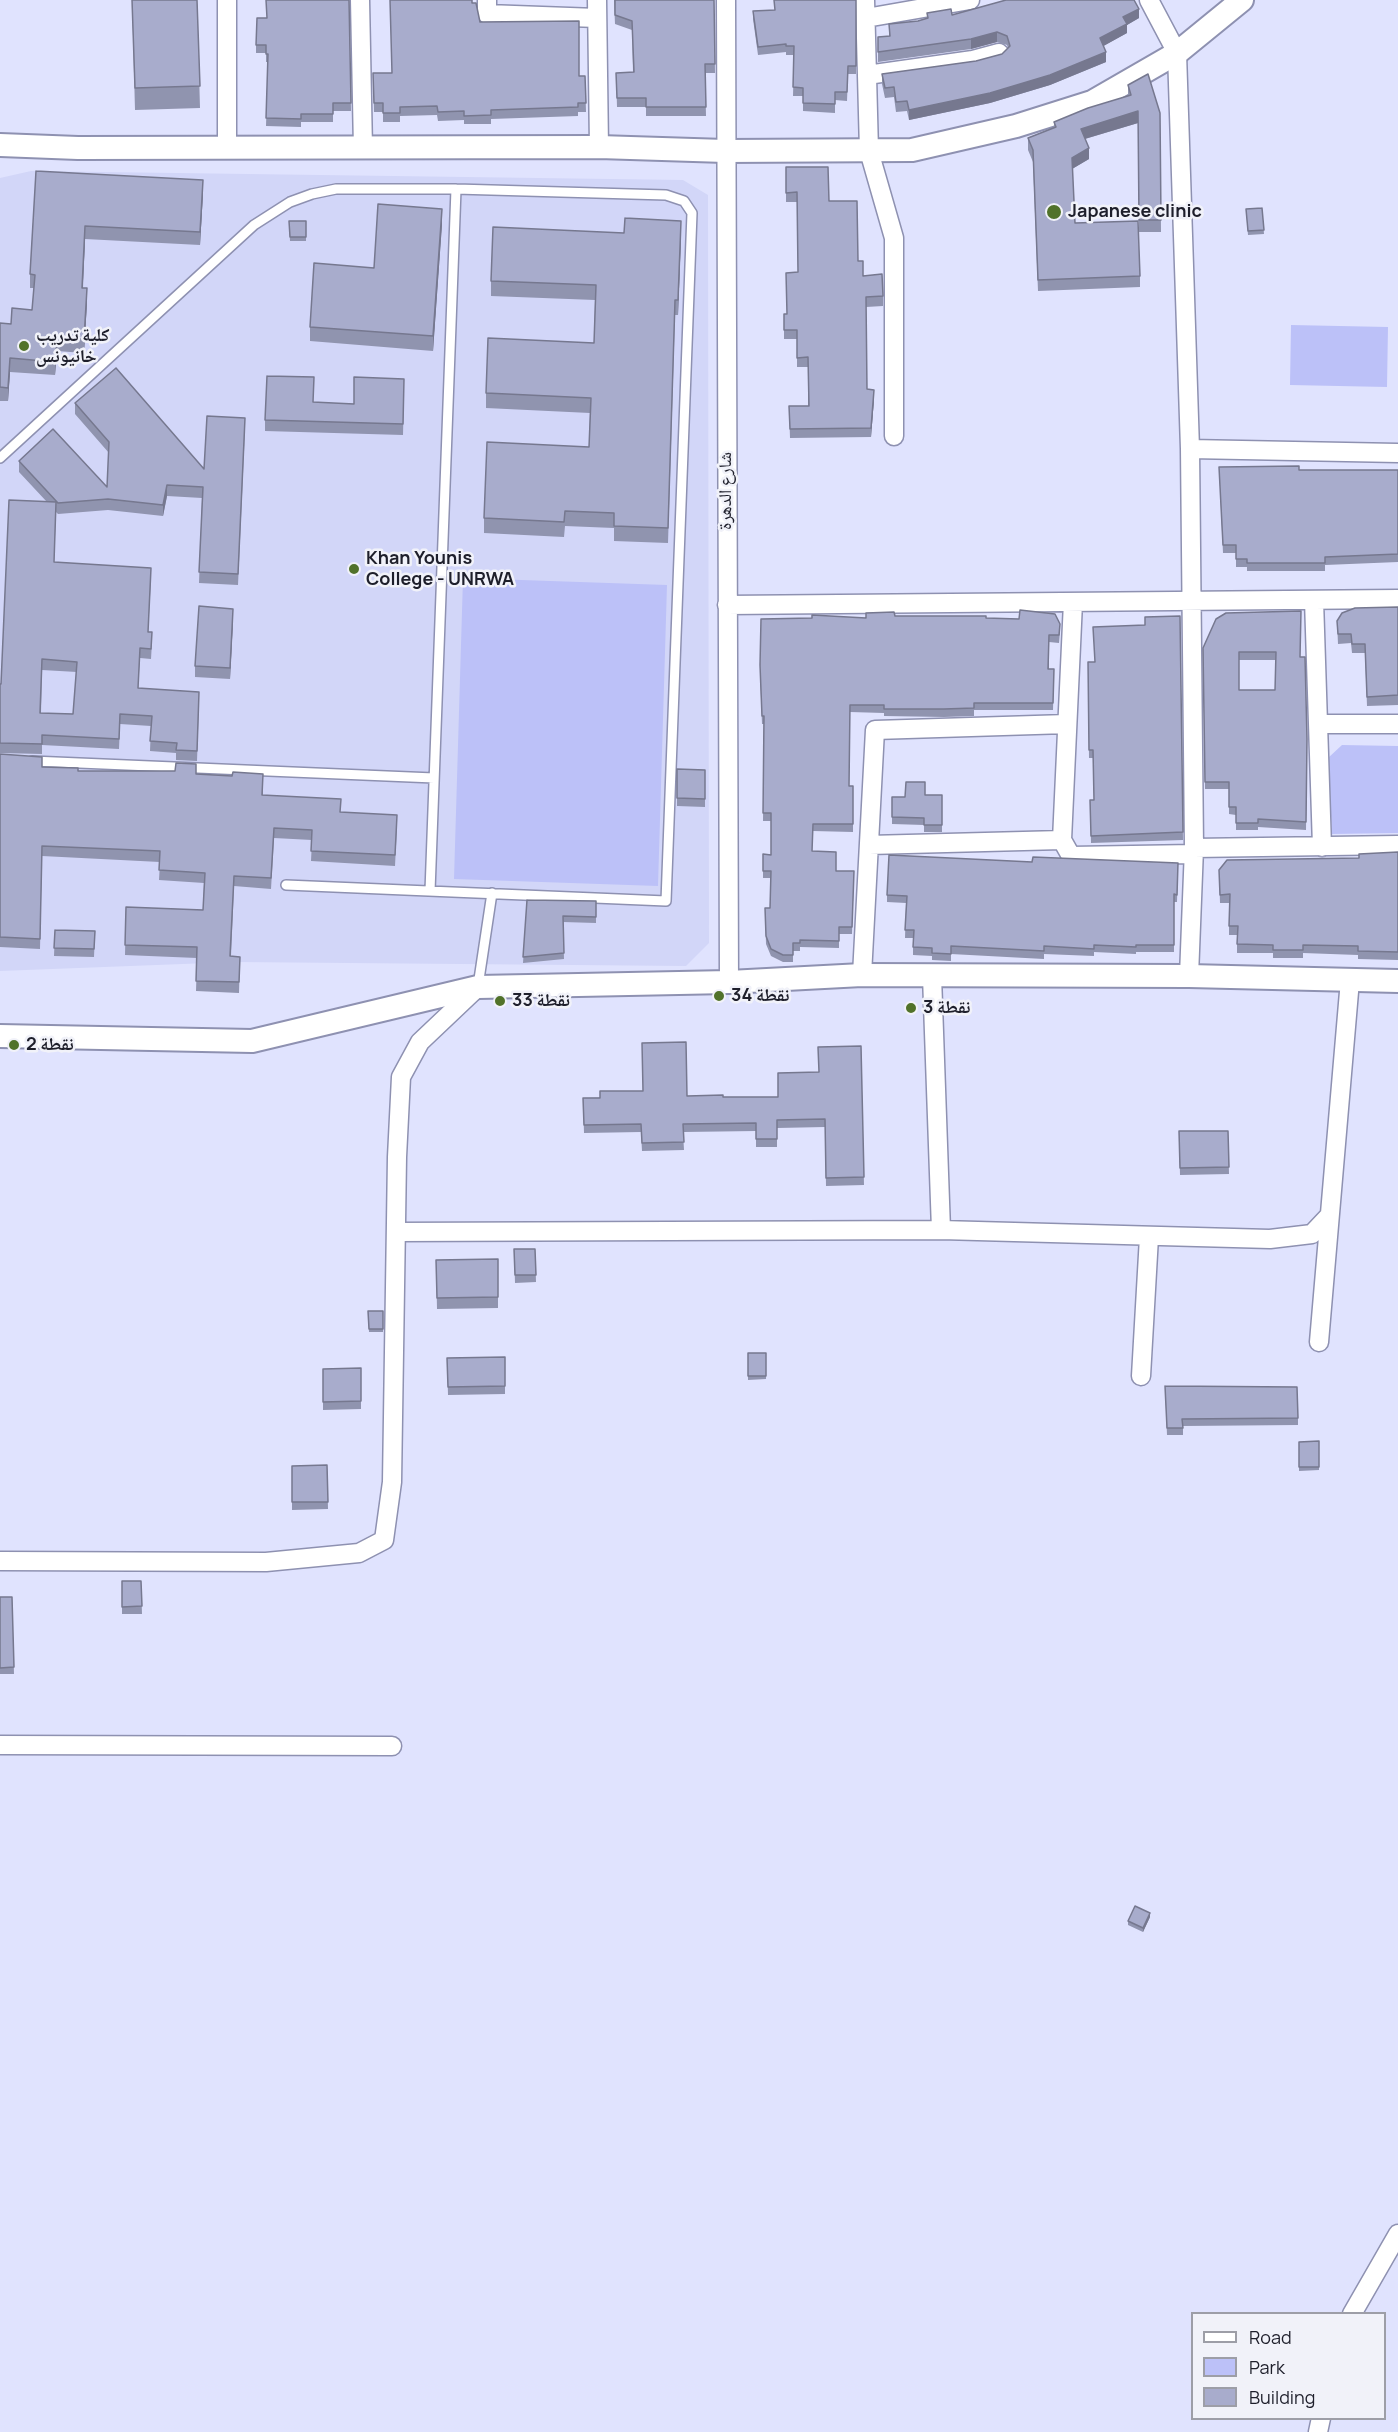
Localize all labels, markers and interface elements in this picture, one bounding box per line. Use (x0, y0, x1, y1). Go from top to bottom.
place label: Japanese clinic (1068, 201, 1202, 223)
marker: Japanese clinic (1045, 203, 1063, 221)
place label: كلية تدريب خانيونس (36, 325, 109, 368)
marker: كلية تدريب خانيونس (17, 339, 31, 353)
street label: شارع الدهرة (715, 452, 737, 530)
place label: Khan Younis College - UNRWA (366, 548, 514, 590)
marker: Khan Younis College - UNRWA (347, 562, 361, 576)
place label: نقطة 34 (731, 985, 789, 1007)
marker: نقطة 34 (712, 989, 726, 1003)
place label: نقطة 33 (512, 990, 570, 1012)
marker: نقطة 33 (493, 994, 507, 1008)
place label: نقطة 3 (923, 997, 971, 1019)
marker: نقطة 3 (904, 1001, 918, 1015)
place label: نقطة 2 (26, 1034, 74, 1056)
marker: نقطة 2 (7, 1038, 21, 1052)
legend (1191, 2312, 1386, 2420)
text: Road (1249, 2325, 1292, 2349)
text: Park (1249, 2355, 1285, 2379)
text: Building (1249, 2385, 1315, 2409)

